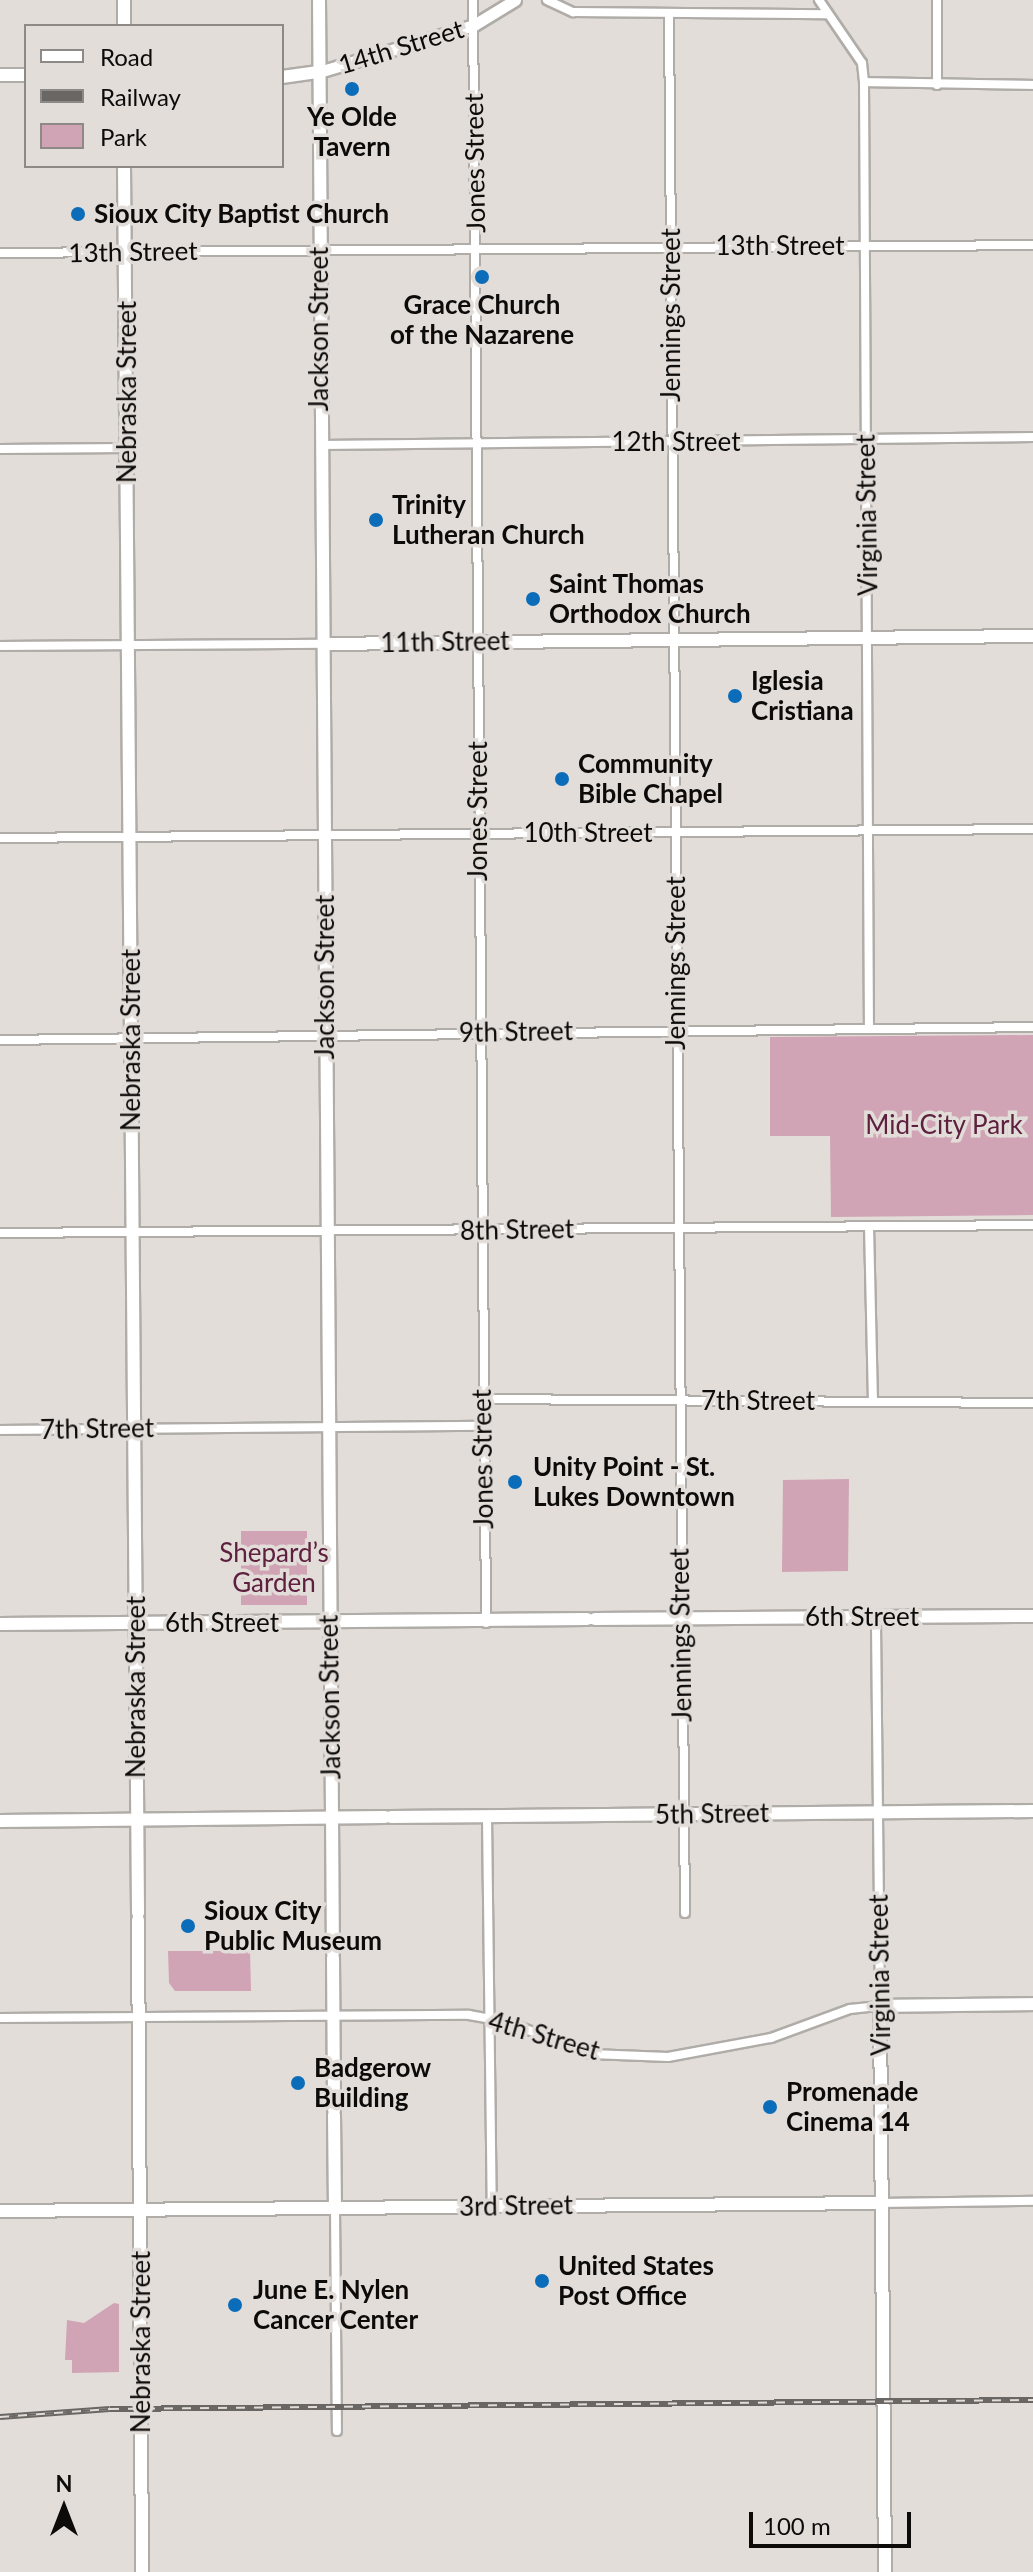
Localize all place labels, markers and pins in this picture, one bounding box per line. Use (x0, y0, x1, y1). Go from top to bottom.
marker: Ye Olde Tavern (343, 80, 361, 98)
place label: Ye Olde Tavern (307, 101, 397, 162)
place label: Sioux City Baptist Church (94, 198, 390, 230)
marker: Sioux City Baptist Church (69, 205, 87, 223)
marker: Grace Church of the Nazarene (473, 268, 491, 286)
place label: Grace Church of the Nazarene (390, 289, 574, 350)
place label: Trinity Lutheran Church (392, 489, 585, 550)
marker: Trinity Lutheran Church (367, 511, 385, 529)
place label: Saint Thomas Orthodox Church (549, 568, 751, 630)
marker: Saint Thomas Orthodox Church (524, 590, 542, 608)
place label: Iglesia Cristiana (751, 665, 854, 726)
marker: Iglesia Cristiana (726, 687, 744, 705)
place label: Community Bible Chapel (578, 748, 723, 810)
marker: Community Bible Chapel (553, 770, 571, 788)
place label: Unity Point - St. Lukes Downtown (533, 1451, 735, 1512)
marker: Unity Point - St. Lukes Downtown (504, 1471, 526, 1493)
place label: Sioux City Public Museum (204, 1895, 382, 1956)
marker: Sioux City Public Museum (179, 1917, 197, 1935)
place label: Badgerow Building (314, 2052, 431, 2114)
marker: Badgerow Building (289, 2074, 307, 2092)
place label: Promenade Cinema 14 (786, 2076, 918, 2138)
marker: Promenade Cinema 14 (761, 2098, 779, 2116)
place label: United States Post Office (558, 2250, 714, 2312)
marker: United States Post Office (533, 2272, 551, 2290)
place label: June E. Nylen Cancer Center (253, 2274, 419, 2336)
marker: June E. Nylen Cancer Center (224, 2294, 246, 2316)

